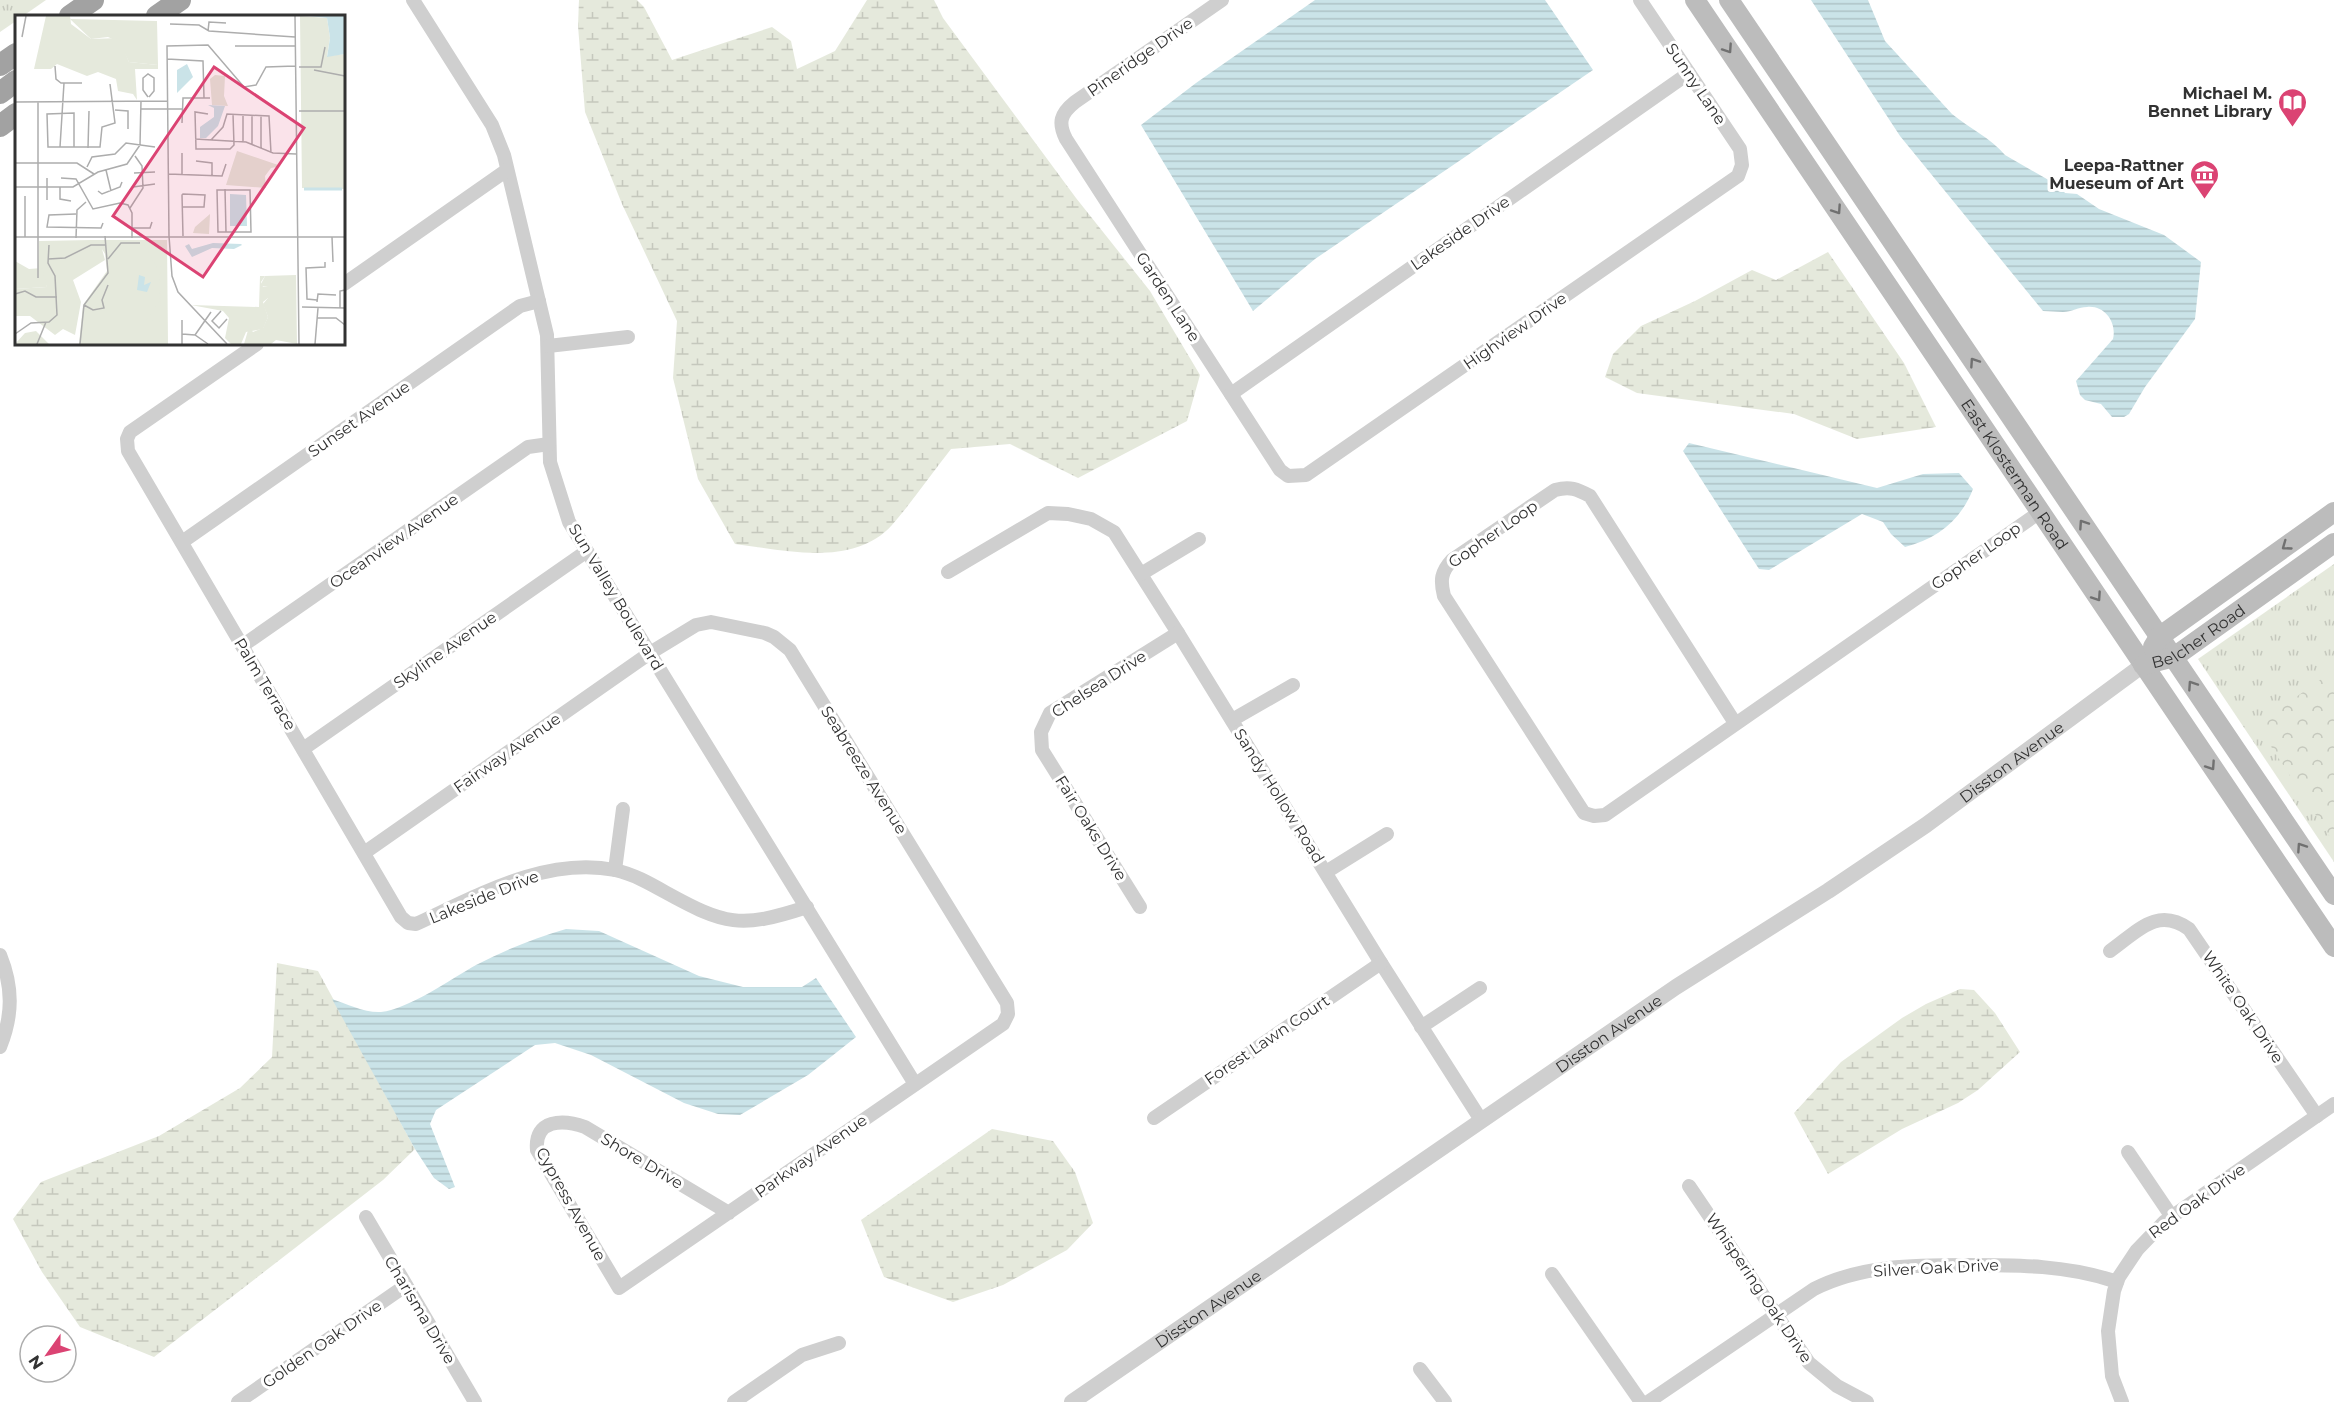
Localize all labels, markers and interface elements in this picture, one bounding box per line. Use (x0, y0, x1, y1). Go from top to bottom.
street label: Pineridge Drive (1084, 14, 1196, 100)
inset map (15, 15, 345, 345)
street label: Sunny Lane (1662, 40, 1730, 128)
one-way arrow (1721, 42, 1732, 53)
place label: Michael M. Bennet Library (2148, 84, 2272, 121)
library icon: Michael M. Bennet Library (2277, 86, 2309, 128)
place label: Leepa-Rattner Mueseum of Art (2049, 156, 2184, 193)
museum icon: Leepa-Rattner Mueseum of Art (2189, 158, 2221, 200)
street label: Lakeside Drive (1407, 192, 1513, 274)
one-way arrow (1830, 204, 1841, 215)
street label: Garden Lane (1132, 249, 1204, 345)
street label: Highview Drive (1460, 288, 1570, 374)
one-way arrow (1970, 358, 1981, 369)
street label: Sunset Avenue (304, 377, 414, 461)
street label: East Klosterman Road (1957, 395, 2072, 553)
street label: Oceanview Avenue (326, 489, 462, 593)
street label: Gopher Loop (1445, 496, 1541, 572)
street label: Gopher Loop (1928, 518, 2024, 594)
street label: Sun Valley Boulevard (565, 520, 667, 674)
one-way arrow (2079, 520, 2090, 531)
one-way arrow (2282, 539, 2293, 550)
one-way arrow (2090, 591, 2101, 602)
street label: Belcher Road (2149, 600, 2249, 672)
street label: Skyline Avenue (390, 607, 500, 693)
street label: Palm Terrace (230, 634, 300, 734)
street label: Chelsea Drive (1048, 646, 1150, 722)
one-way arrow (2188, 681, 2199, 692)
street label: Seabreeze Avenue (817, 703, 911, 837)
street label: Fairway Avenue (450, 709, 564, 797)
street label: Disston Avenue (1956, 717, 2067, 807)
street label: Sandy Hollow Road (1230, 725, 1328, 867)
one-way arrow (2204, 759, 2215, 770)
street label: Fair Oaks Drive (1051, 772, 1131, 884)
one-way arrow (2297, 843, 2308, 854)
street label: Lakeside Drive (426, 866, 542, 928)
street label: White Oak Drive (2198, 947, 2288, 1067)
street label: Disston Avenue (1552, 990, 1665, 1077)
street label: Forest Lawn Court (1201, 991, 1334, 1089)
street label: Parkway Avenue (751, 1110, 871, 1202)
street label: Shore Drive (597, 1129, 687, 1193)
street label: Cypress Avenue (532, 1144, 610, 1264)
street label: Red Oak Drive (2145, 1160, 2249, 1242)
street label: Whispering Oak Drive (1702, 1210, 1816, 1366)
street label: Charisma Drive (380, 1253, 460, 1367)
street label: Silver Oak Drive (1873, 1255, 1999, 1281)
street label: Disston Avenue (1151, 1265, 1265, 1352)
street label: Golden Oak Drive (259, 1296, 385, 1392)
north arrow (18, 1324, 78, 1384)
text: N (24, 1351, 47, 1373)

